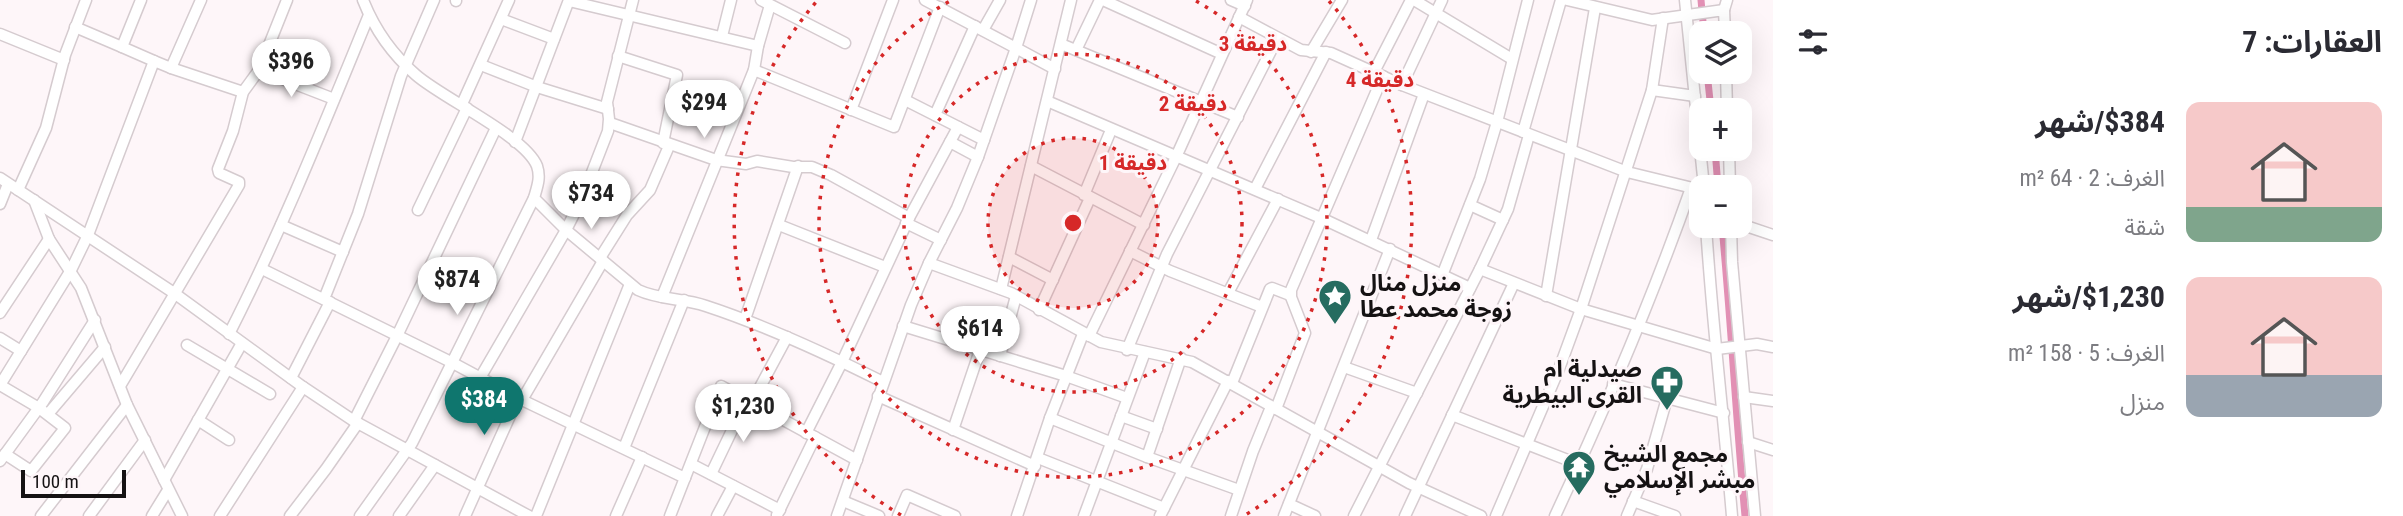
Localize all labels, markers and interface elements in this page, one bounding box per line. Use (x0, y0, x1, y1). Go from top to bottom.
map controls (1689, 21, 1752, 238)
button: layers (1689, 21, 1752, 84)
icon: filters (1794, 23, 1832, 61)
text: العقارات: 7 (2242, 24, 2382, 59)
text: 3 دقيقة (1219, 32, 1287, 56)
pin: $396 (250, 40, 332, 99)
text: $396 (268, 48, 314, 75)
text: 4 دقيقة (1346, 68, 1414, 92)
pin: $294 (663, 80, 745, 140)
text: $294 (681, 89, 727, 116)
text: 2 دقيقة (1159, 92, 1227, 116)
button: + (1689, 98, 1752, 161)
text: $384/شهر (2035, 104, 2165, 139)
icon: home (2242, 130, 2326, 214)
text: 1 دقيقة (1099, 151, 1167, 175)
text: الغرف: 2 · 64 m² (2019, 165, 2165, 192)
pin: $734 (550, 172, 632, 231)
button: − (1689, 175, 1752, 238)
text: $734 (568, 180, 614, 207)
centre of rings (1061, 211, 1085, 235)
text: شقة (2124, 214, 2165, 241)
pin: $874 (416, 258, 498, 317)
text: $874 (434, 266, 480, 293)
place label: منزل منال زوجة محمد عطا (1360, 270, 1512, 323)
place icon: منزل منال زوجة محمد عطا (1316, 277, 1354, 326)
text: $1,230/شهر (2013, 279, 2165, 314)
icon: home (2242, 305, 2326, 389)
pin: $614 (939, 306, 1021, 366)
text: $614 (957, 315, 1003, 342)
text: الغرف: 5 · 158 m² (2008, 340, 2165, 367)
place label: صيدلية ام القرى البيطرية (1503, 356, 1642, 409)
pharmacy icon: صيدلية ام القرى البيطرية (1648, 363, 1686, 412)
pin: $384 (443, 378, 525, 437)
pin: $1,230 (686, 384, 800, 444)
text: $384 (461, 386, 507, 413)
text: منزل (2120, 389, 2165, 416)
text: $1,230 (711, 393, 775, 420)
place label: مجمع الشيخ مبشر الإسلامي (1604, 441, 1755, 498)
temple icon: مجمع الشيخ مبشر الإسلامي (1560, 448, 1598, 497)
scale bar (21, 467, 126, 499)
text: 100 m (32, 470, 79, 493)

